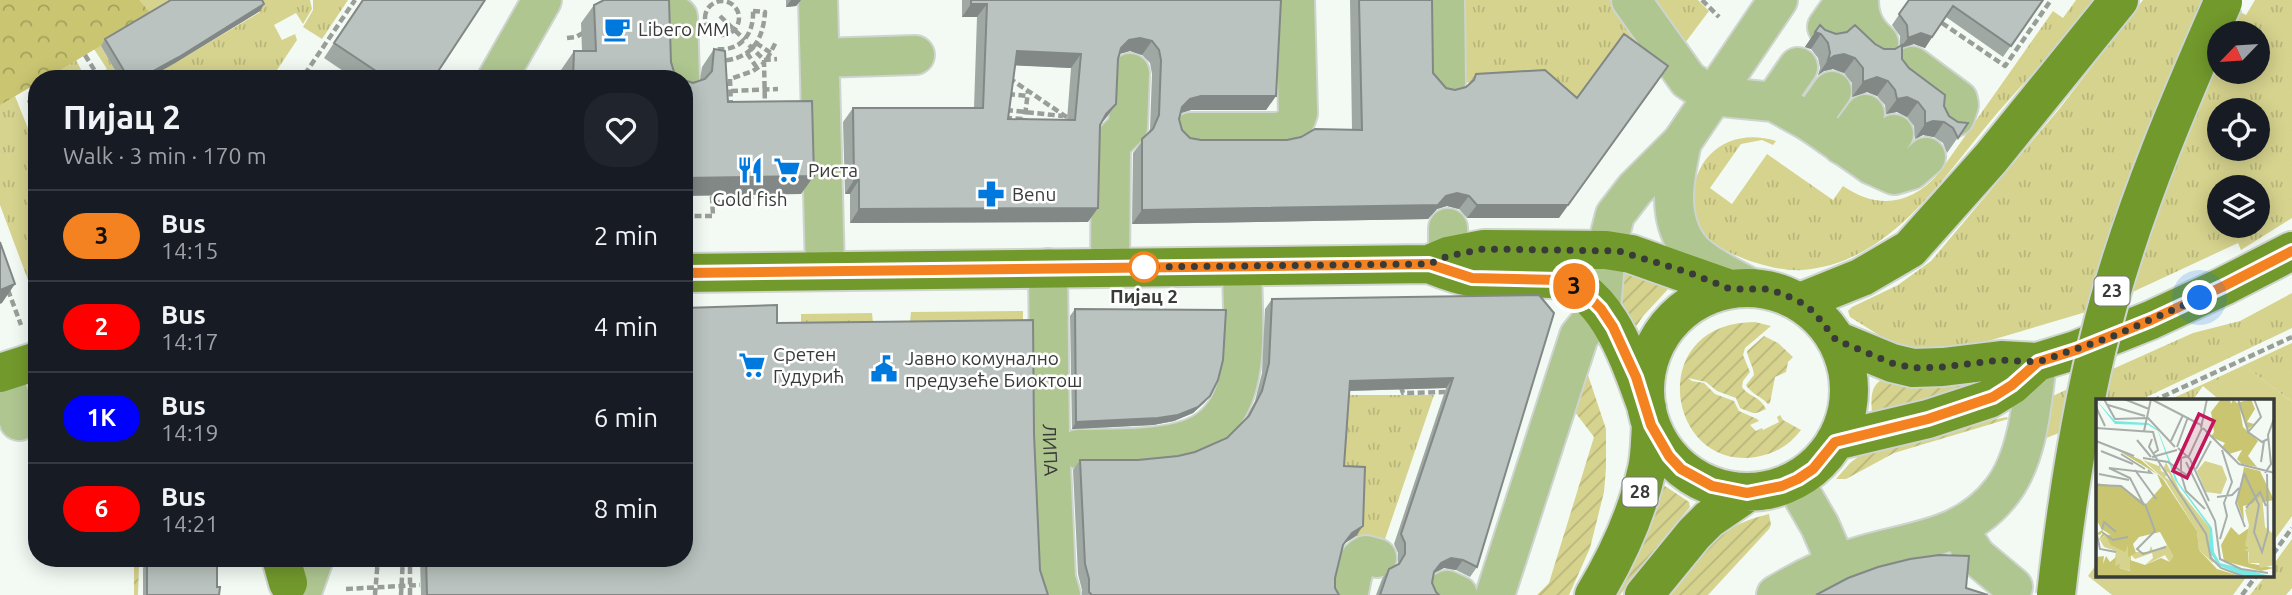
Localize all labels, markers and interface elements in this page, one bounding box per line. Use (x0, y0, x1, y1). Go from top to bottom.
cafe icon: Libero MM (602, 14, 632, 44)
place label: Libero MM (638, 18, 730, 40)
north arrow (2207, 21, 2270, 84)
map controls (2207, 21, 2270, 238)
button: heart (584, 93, 658, 167)
text: Пијац 2 (63, 98, 181, 135)
button: locate (2207, 98, 2270, 161)
text: Walk · 3 min · 170 m (63, 143, 267, 168)
restaurant icon: Gold fish (735, 155, 765, 185)
supermarket icon: Риста (772, 155, 802, 185)
place label: Риста (808, 159, 858, 181)
button: layers (2207, 175, 2270, 238)
pharmacy icon: Benu (976, 179, 1006, 209)
place label: Benu (1012, 183, 1056, 205)
place label: Gold fish (712, 188, 788, 210)
text: Bus (161, 209, 206, 238)
text: 2 min (594, 221, 658, 250)
text: 3 (95, 222, 108, 249)
text: 14:15 (161, 238, 219, 263)
marker: Пијац 2 (1129, 252, 1159, 282)
line badge: 3 (1551, 263, 1597, 309)
text: 3 (1567, 272, 1581, 299)
road number: 23 (2094, 276, 2130, 306)
your location (2182, 280, 2217, 315)
place label: Пијац 2 (1110, 285, 1178, 307)
text: Bus (161, 300, 206, 329)
text: 4 min (594, 312, 658, 341)
text: 2 (95, 313, 108, 340)
text: 14:17 (161, 329, 219, 354)
place label: Сретен Гудурић (773, 343, 844, 387)
place label: Јавно комунално предузеће Биоктош (905, 347, 1082, 391)
supermarket icon: Сретен Гудурић (737, 350, 767, 380)
public building icon: Јавно комунално предузеће Биоктош (869, 354, 899, 384)
text: Bus (161, 391, 206, 420)
inset map (2096, 399, 2274, 578)
text: 6 min (594, 403, 658, 432)
text: 1K (87, 404, 116, 431)
text: 14:19 (161, 420, 219, 445)
street label: ЛИПА (1039, 424, 1063, 477)
road number: 28 (1622, 478, 1658, 506)
text: Bus (161, 482, 206, 511)
text: 8 min (594, 494, 658, 523)
text: 6 (95, 495, 108, 522)
text: 14:21 (161, 511, 219, 536)

